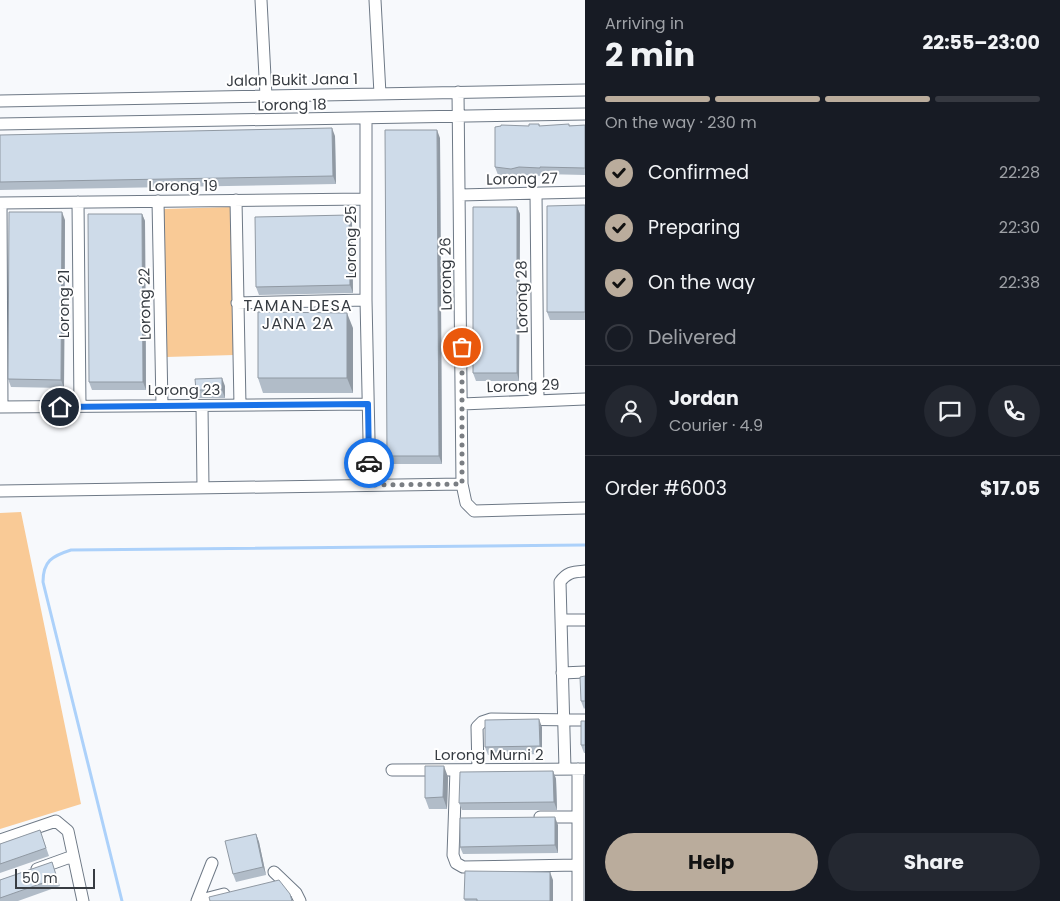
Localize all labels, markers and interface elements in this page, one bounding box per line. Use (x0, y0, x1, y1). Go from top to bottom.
text: Arriving in (605, 12, 684, 35)
text: 22:55–23:00 (922, 29, 1040, 56)
text: 2 min (605, 32, 695, 77)
street label: Jalan Bukit Jana 1 (226, 68, 358, 91)
street label: Lorong 18 (257, 93, 327, 116)
text: On the way · 230 m (605, 111, 757, 134)
icon: check (605, 159, 633, 187)
text: Confirmed (648, 159, 749, 186)
text: 22:28 (999, 161, 1040, 184)
street label: Lorong 27 (486, 167, 558, 190)
street label: Lorong 19 (148, 175, 218, 196)
street label: Lorong 25 (340, 205, 361, 279)
icon: check (605, 214, 633, 242)
text: Preparing (648, 214, 740, 241)
text: 22:30 (999, 216, 1040, 239)
street label: Lorong 26 (434, 237, 457, 311)
street label: Lorong 28 (510, 260, 533, 334)
street label: Lorong 22 (133, 268, 156, 340)
icon: check (605, 269, 633, 297)
text: On the way (648, 269, 755, 296)
street label: Lorong 21 (53, 270, 74, 338)
text: 22:38 (999, 271, 1040, 294)
district label: TAMAN DESA JANA 2A (243, 294, 353, 335)
text: Delivered (648, 324, 737, 351)
pin (441, 326, 483, 368)
icon: bag (448, 333, 476, 361)
street label: Lorong 29 (486, 374, 560, 397)
street label: Lorong 23 (148, 379, 220, 400)
button: person (605, 385, 657, 437)
text: Jordan (669, 385, 739, 412)
button: chat (924, 385, 976, 437)
button: phone (988, 385, 1040, 437)
pin (39, 386, 81, 428)
icon: home (46, 393, 74, 421)
text: Courier · 4.9 (669, 414, 763, 437)
courier (344, 438, 394, 488)
icon: car (355, 449, 383, 477)
text: Order #6003 (605, 475, 727, 502)
text: $17.05 (980, 475, 1040, 502)
street label: Lorong Murni 2 (434, 744, 544, 765)
button: Help (605, 833, 818, 891)
button: Share (828, 833, 1040, 891)
scale bar (15, 866, 95, 889)
text: 50 m (22, 868, 58, 888)

